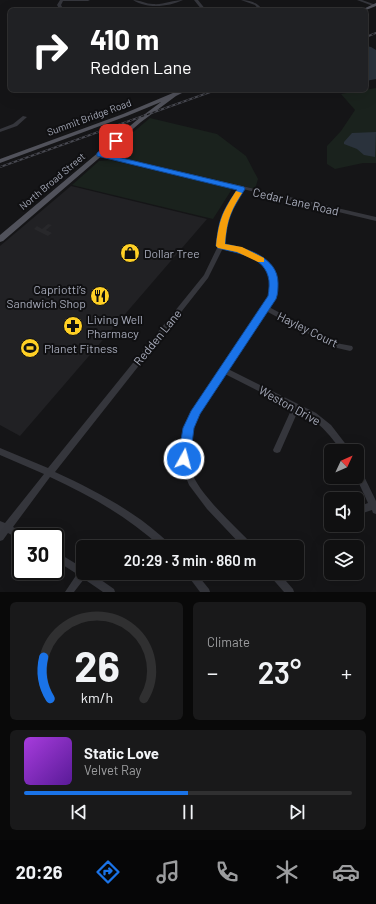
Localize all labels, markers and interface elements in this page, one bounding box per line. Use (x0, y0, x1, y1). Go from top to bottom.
text: 410 m (90, 22, 159, 56)
icon: right (24, 24, 76, 76)
text: Redden Lane (90, 56, 192, 78)
street label: Summit Bridge Road (45, 96, 133, 138)
pin (99, 124, 133, 158)
icon: arrive (105, 130, 127, 152)
street label: North Broad Street (17, 150, 88, 212)
street label: Cedar Lane Road (252, 184, 340, 218)
shop icon: Dollar Tree (119, 242, 141, 264)
place label: Dollar Tree (144, 246, 200, 260)
place label: Capriotti’s Sandwich Shop (7, 282, 86, 310)
restaurant icon: Capriotti’s Sandwich Shop (89, 285, 111, 307)
street label: Redden Lane (130, 306, 184, 368)
street label: Hayley Court (275, 308, 341, 350)
place label: Living Well Pharmacy (87, 312, 143, 340)
pharmacy icon: Living Well Pharmacy (62, 315, 84, 337)
sports icon: Planet Fitness (19, 337, 41, 359)
place label: Planet Fitness (44, 341, 118, 355)
street label: Weston Drive (257, 382, 323, 428)
position arrow (163, 438, 205, 480)
north arrow (324, 444, 364, 484)
map controls (324, 444, 364, 580)
button: sound (324, 492, 364, 532)
speed limit sign: 30 (12, 528, 64, 580)
button: layers (324, 540, 364, 580)
text: 20:29 · 3 min · 860 m (124, 551, 256, 569)
text: Climate (207, 634, 250, 650)
text: 26 (74, 640, 119, 690)
text: 23° (258, 654, 301, 690)
text: − (207, 659, 218, 685)
text: + (341, 659, 352, 685)
text: km/h (80, 689, 113, 706)
text: Static Love (84, 744, 159, 762)
text: Velvet Ray (84, 762, 142, 778)
icon: previous (68, 801, 90, 823)
icon: pause (177, 801, 199, 823)
icon: next (286, 801, 308, 823)
icon: directions (94, 858, 122, 886)
icon: music (154, 858, 182, 886)
icon: phone (213, 858, 241, 886)
icon: climate (273, 858, 301, 886)
icon: car (332, 858, 360, 886)
text: 20:26 (16, 861, 62, 883)

